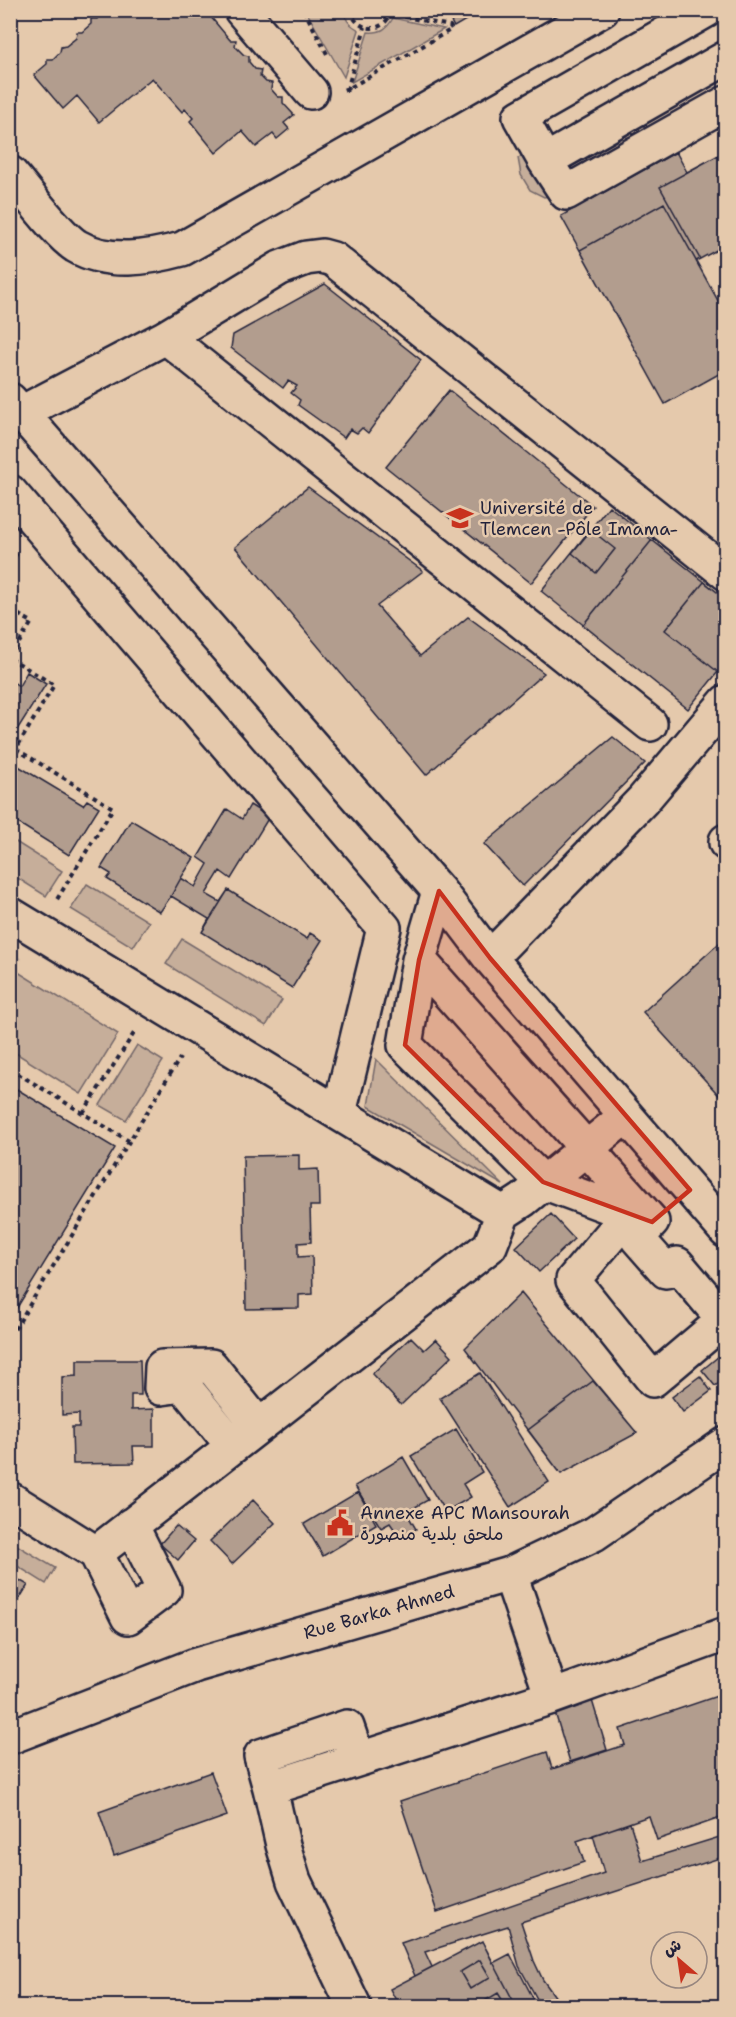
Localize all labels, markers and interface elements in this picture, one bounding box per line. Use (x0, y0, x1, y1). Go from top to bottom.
place label: Université de Tlemcen -Pôle Imama- (480, 496, 678, 541)
school or university icon: Université de Tlemcen -Pôle Imama- (445, 503, 475, 533)
place label: Annexe APC Mansourah ملحق بلدية منصورة (360, 1501, 570, 1546)
public building icon: Annexe APC Mansourah ملحق بلدية منصورة (325, 1508, 355, 1538)
street label: Rue Barka Ahmed (301, 1579, 457, 1645)
north arrow (649, 1930, 709, 1990)
text: ش (659, 1934, 685, 1961)

